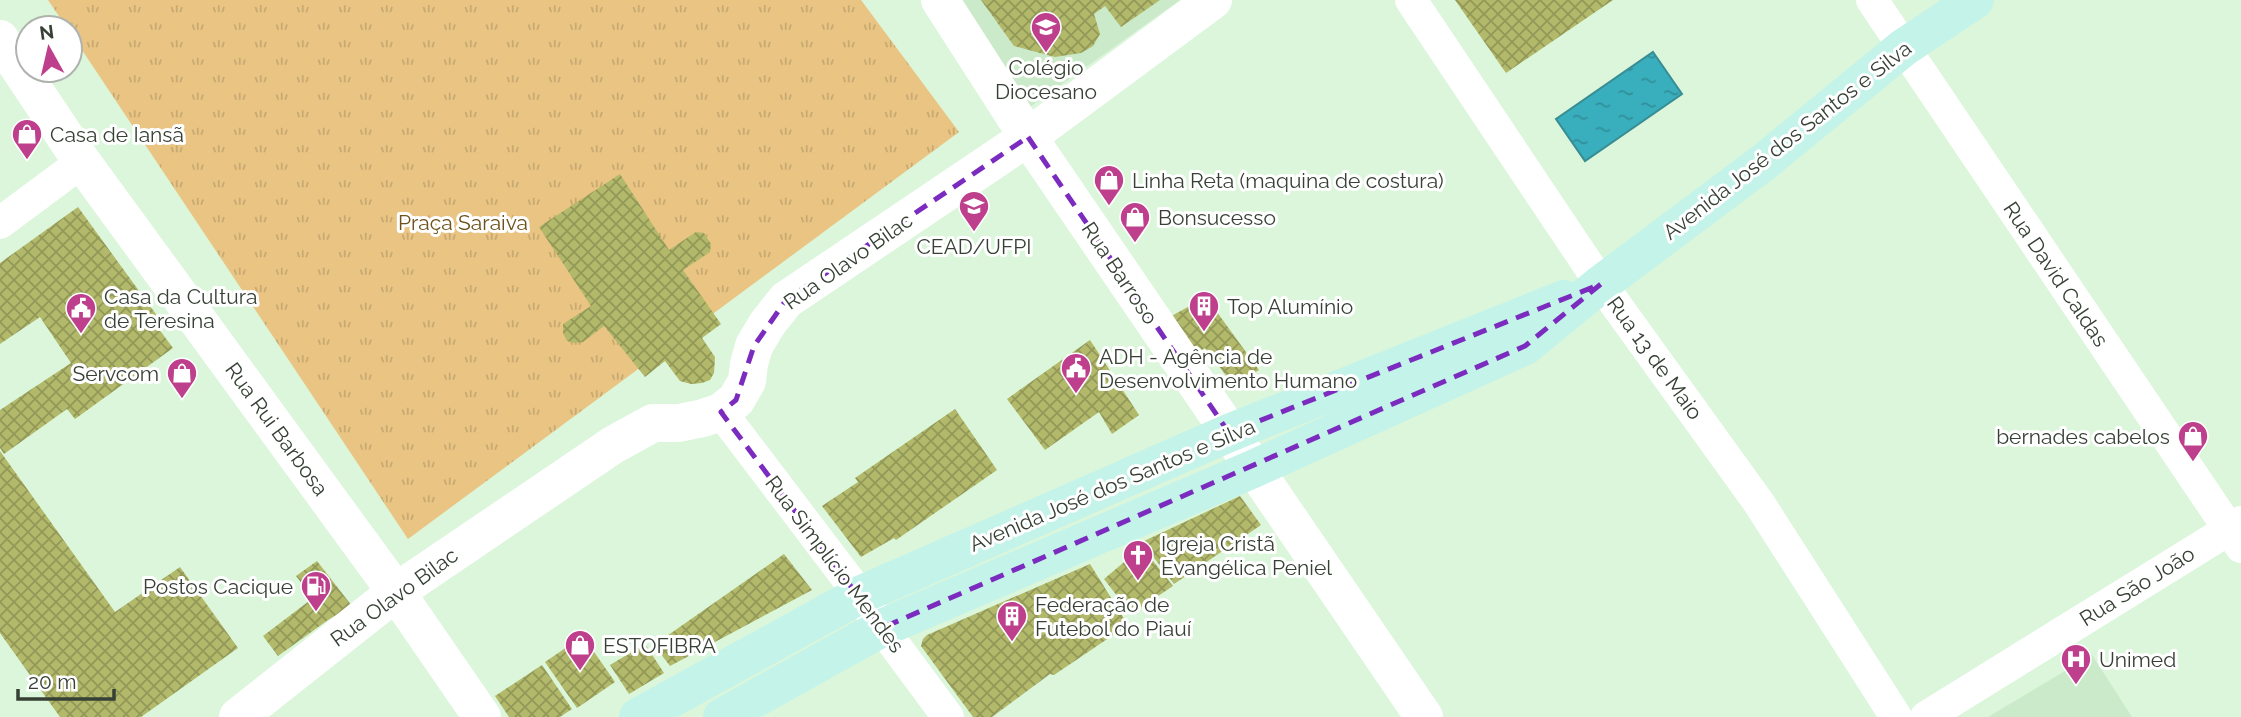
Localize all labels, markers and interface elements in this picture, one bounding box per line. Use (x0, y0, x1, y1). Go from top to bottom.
school or university icon: Colégio Diocesano (1029, 10, 1063, 54)
north arrow (14, 14, 84, 84)
text: N (38, 20, 55, 44)
street label: Avenida José dos Santos e Silva (1658, 35, 1916, 245)
place label: Colégio Diocesano (995, 55, 1097, 104)
shop icon: Casa de Iansã (10, 117, 44, 161)
place label: Casa de Iansã (50, 122, 184, 147)
shop icon: Linha Reta (maquina de costura) (1092, 163, 1126, 207)
place label: Linha Reta (maquina de costura) (1132, 168, 1444, 193)
school or university icon: CEAD/UFPI (957, 189, 991, 233)
street label: Rua David Caldas (1998, 197, 2114, 351)
shop icon: Bonsucesso (1118, 200, 1152, 244)
place label: Bonsucesso (1158, 205, 1276, 230)
street label: Rua Olavo Bilac (779, 207, 917, 315)
park label: Praça Saraiva (398, 210, 528, 235)
street label: Rua Barroso (1077, 217, 1163, 329)
place label: CEAD/UFPI (916, 234, 1032, 259)
place label: Casa da Cultura de Teresina (104, 284, 258, 333)
building icon: Top Alumínio (1187, 289, 1221, 333)
public building icon: Casa da Cultura de Teresina (64, 291, 98, 335)
street label: Rua 13 de Maio (1602, 292, 1708, 424)
place label: Top Alumínio (1227, 294, 1353, 319)
place label: ADH - Agência de Desenvolvimento Humano (1099, 344, 1357, 393)
public building icon: ADH - Agência de Desenvolvimento Humano (1059, 351, 1093, 395)
shop icon: Servcom (165, 356, 199, 400)
street label: Rua Rui Barbosa (220, 357, 334, 501)
place label: Servcom (73, 361, 159, 386)
street label: Avenida José dos Santos e Silva (965, 413, 1259, 557)
shop icon: bernades cabelos (2176, 419, 2210, 463)
place label: bernades cabelos (1996, 424, 2170, 449)
street label: Rua Simplício Mendes (760, 471, 910, 657)
place label: Igreja Cristã Evangélica Peniel (1161, 531, 1332, 580)
church icon: Igreja Cristã Evangélica Peniel (1121, 538, 1155, 582)
street label: Rua São João (2075, 541, 2199, 631)
street label: Rua Olavo Bilac (325, 542, 463, 652)
fuel station icon: Postos Cacique (299, 569, 333, 613)
place label: Postos Cacique (143, 574, 293, 599)
place label: Federação de Futebol do Piauí (1035, 592, 1192, 641)
building icon: Federação de Futebol do Piauí (995, 599, 1029, 643)
shop icon: ESTOFIBRA (563, 628, 597, 672)
place label: ESTOFIBRA (603, 633, 716, 658)
hospital icon: Unimed (2059, 642, 2093, 686)
place label: Unimed (2099, 647, 2176, 672)
scale bar (18, 658, 114, 702)
text: 20 m (28, 669, 76, 694)

